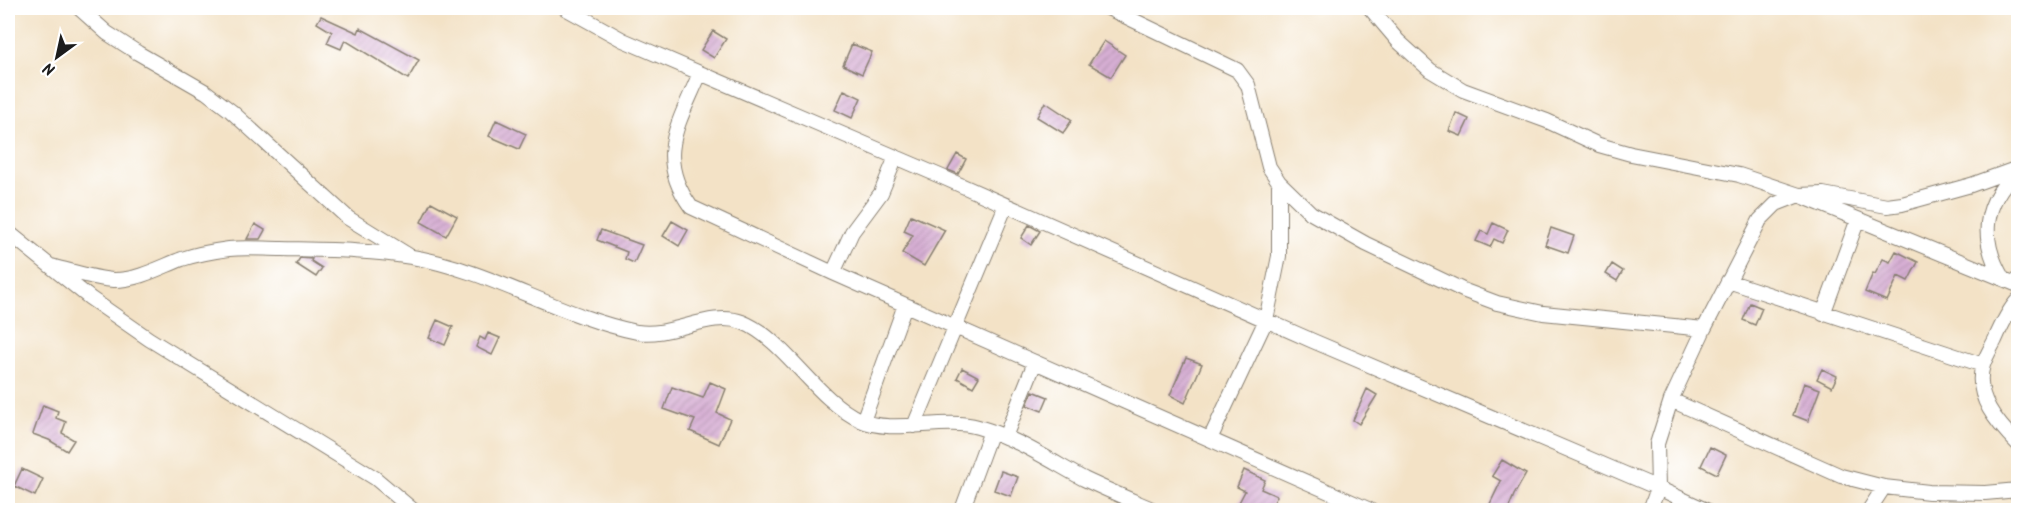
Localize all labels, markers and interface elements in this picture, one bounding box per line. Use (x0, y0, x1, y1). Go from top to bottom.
north arrow (27, 27, 87, 87)
text: N (39, 55, 61, 82)

